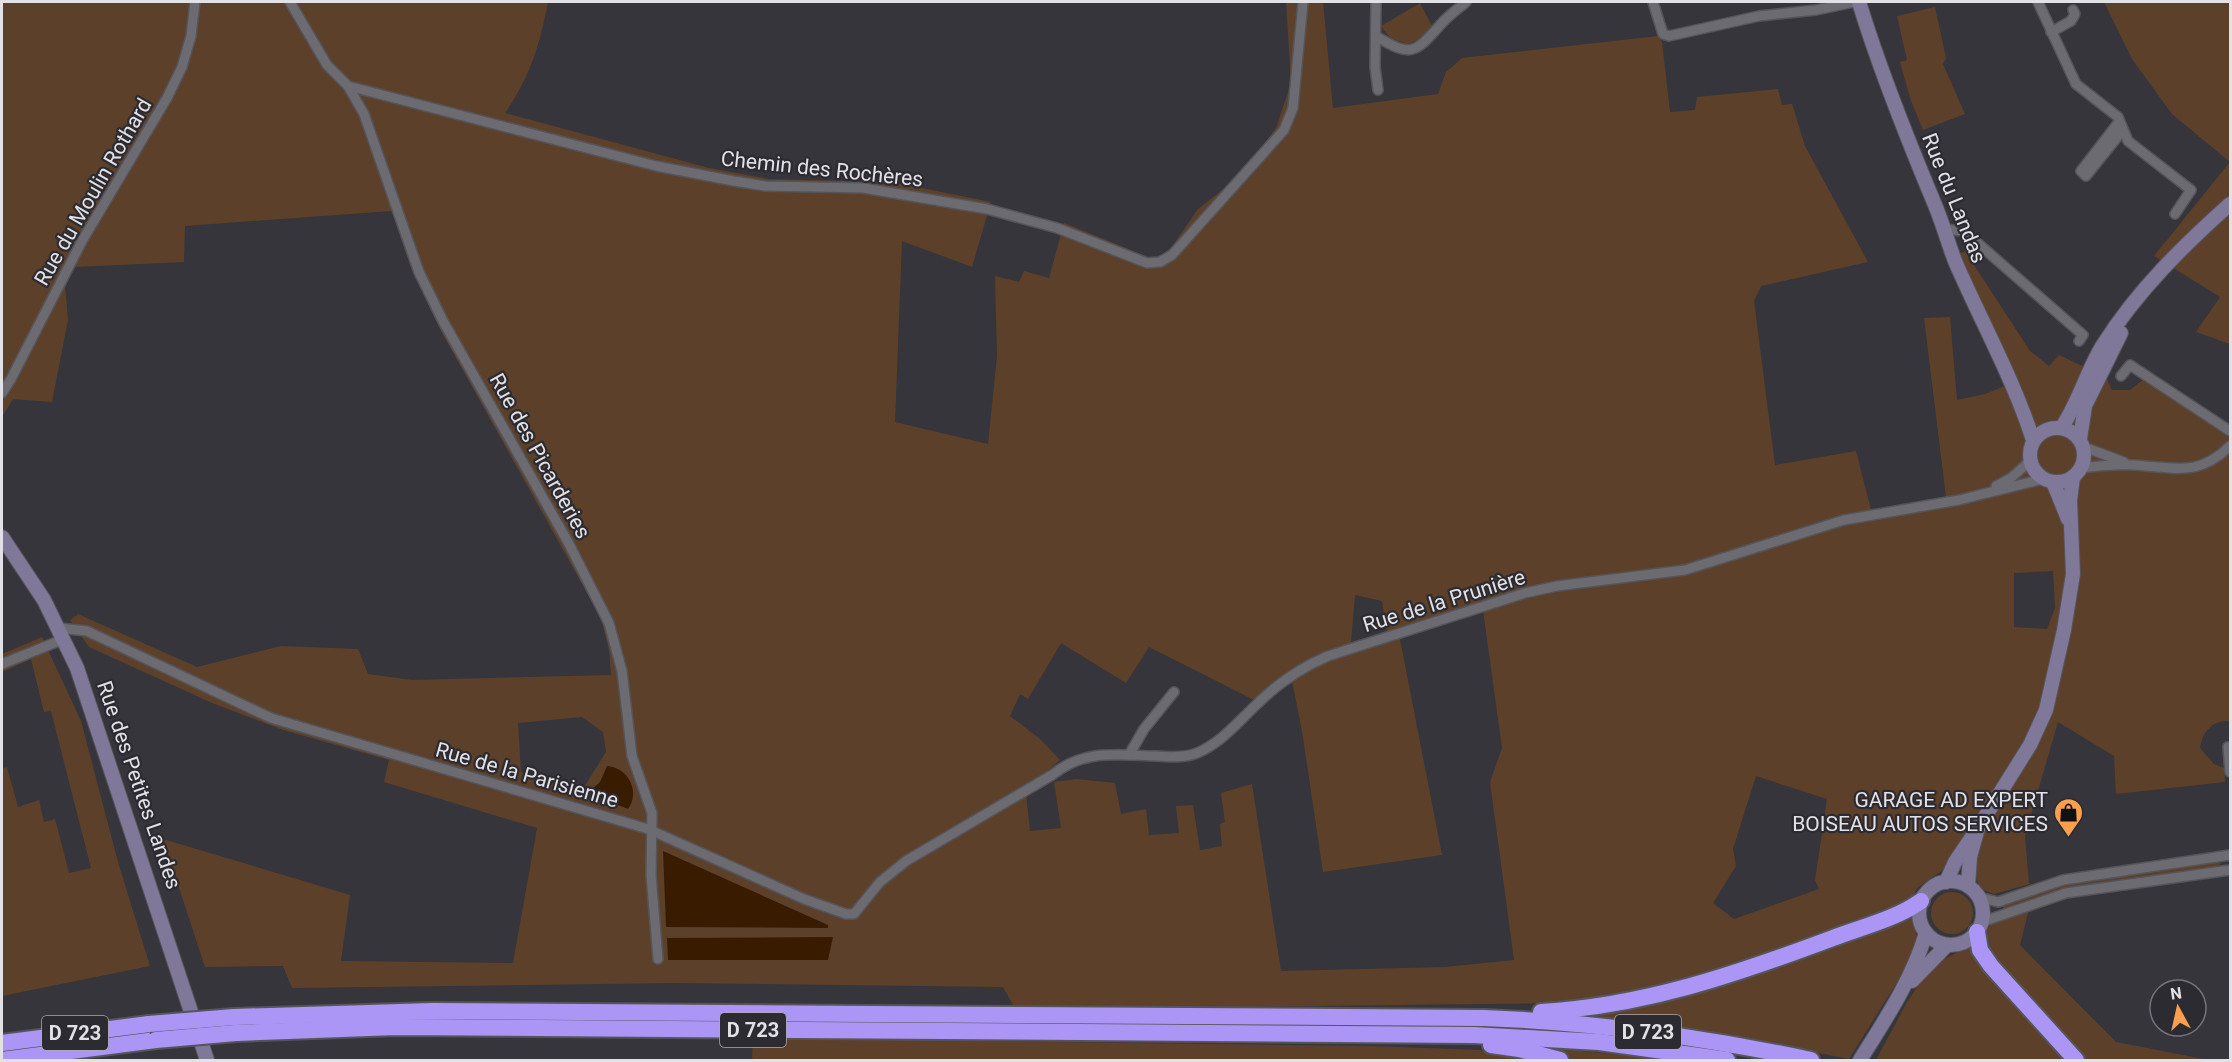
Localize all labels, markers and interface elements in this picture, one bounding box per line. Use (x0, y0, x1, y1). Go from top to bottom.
street label: Rue du Moulin Rothard (30, 94, 156, 290)
street label: Rue du Landas (1917, 130, 1991, 266)
street label: Chemin des Rochères (720, 146, 924, 192)
street label: Rue des Picarderies (485, 369, 595, 543)
street label: Rue de la Prunière (1360, 565, 1528, 637)
street label: Rue des Petites Landes (92, 678, 186, 892)
street label: Rue de la Parisienne (433, 737, 621, 813)
place label: GARAGE AD EXPERT BOISEAU AUTOS SERVICES (1792, 788, 2048, 836)
shop icon: GARAGE AD EXPERT BOISEAU AUTOS SERVICES (2053, 796, 2085, 838)
north arrow (2148, 978, 2208, 1038)
text: N (2169, 983, 2183, 1004)
road number: D 723 (720, 1013, 786, 1047)
road number: D 723 (1615, 1015, 1681, 1049)
road number: D 723 (42, 1016, 108, 1050)

